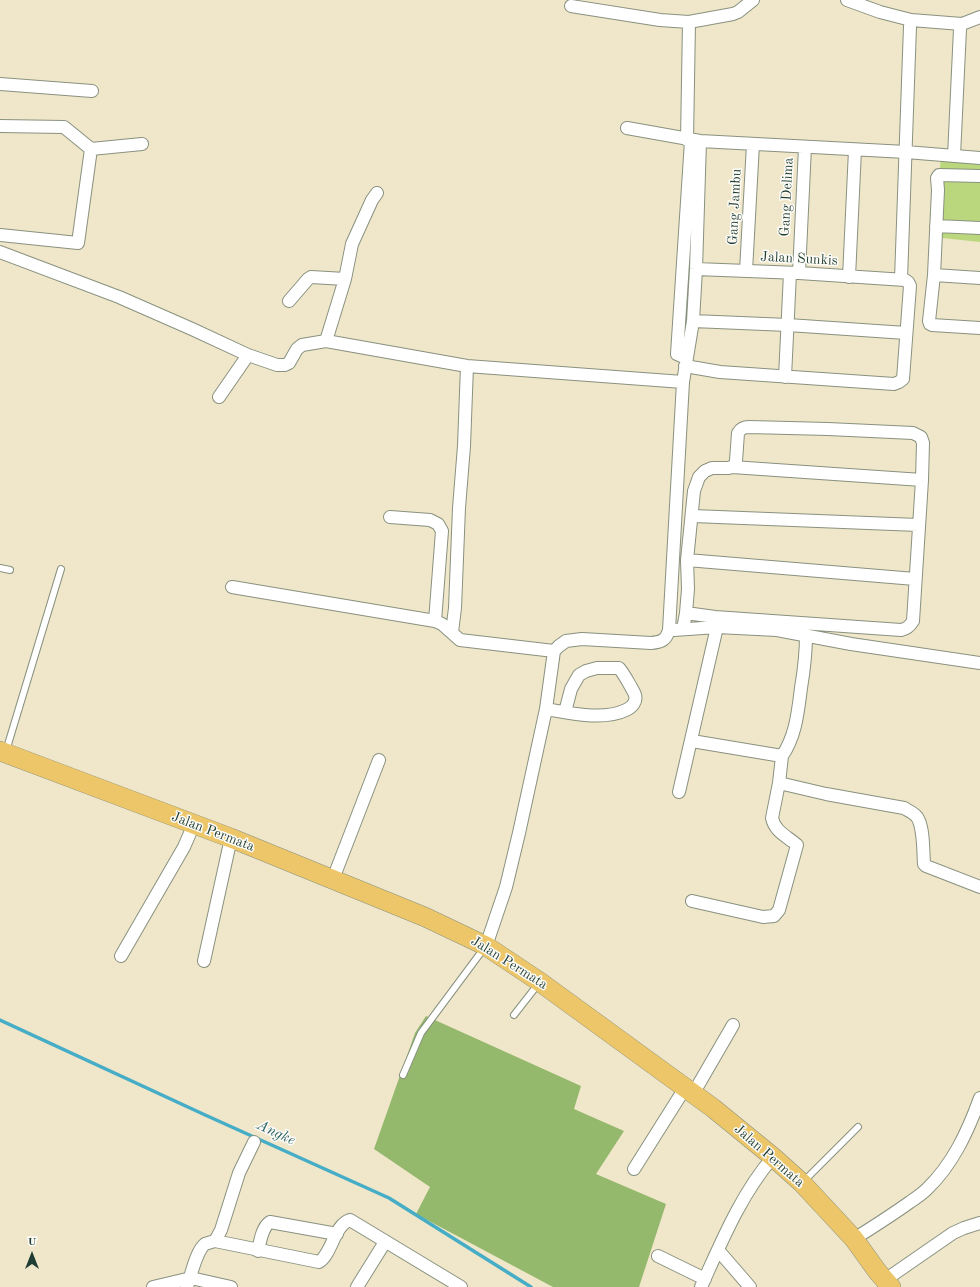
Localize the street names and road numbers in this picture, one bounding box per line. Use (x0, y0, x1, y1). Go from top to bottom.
street label: Gang Delima (777, 157, 797, 237)
street label: Gang Jambu (725, 168, 745, 246)
street label: Jalan Sunkis (760, 249, 838, 269)
street label: Jalan Permata (169, 808, 257, 856)
street label: Jalan Permata (467, 933, 551, 993)
street label: Jalan Permata (730, 1121, 808, 1191)

